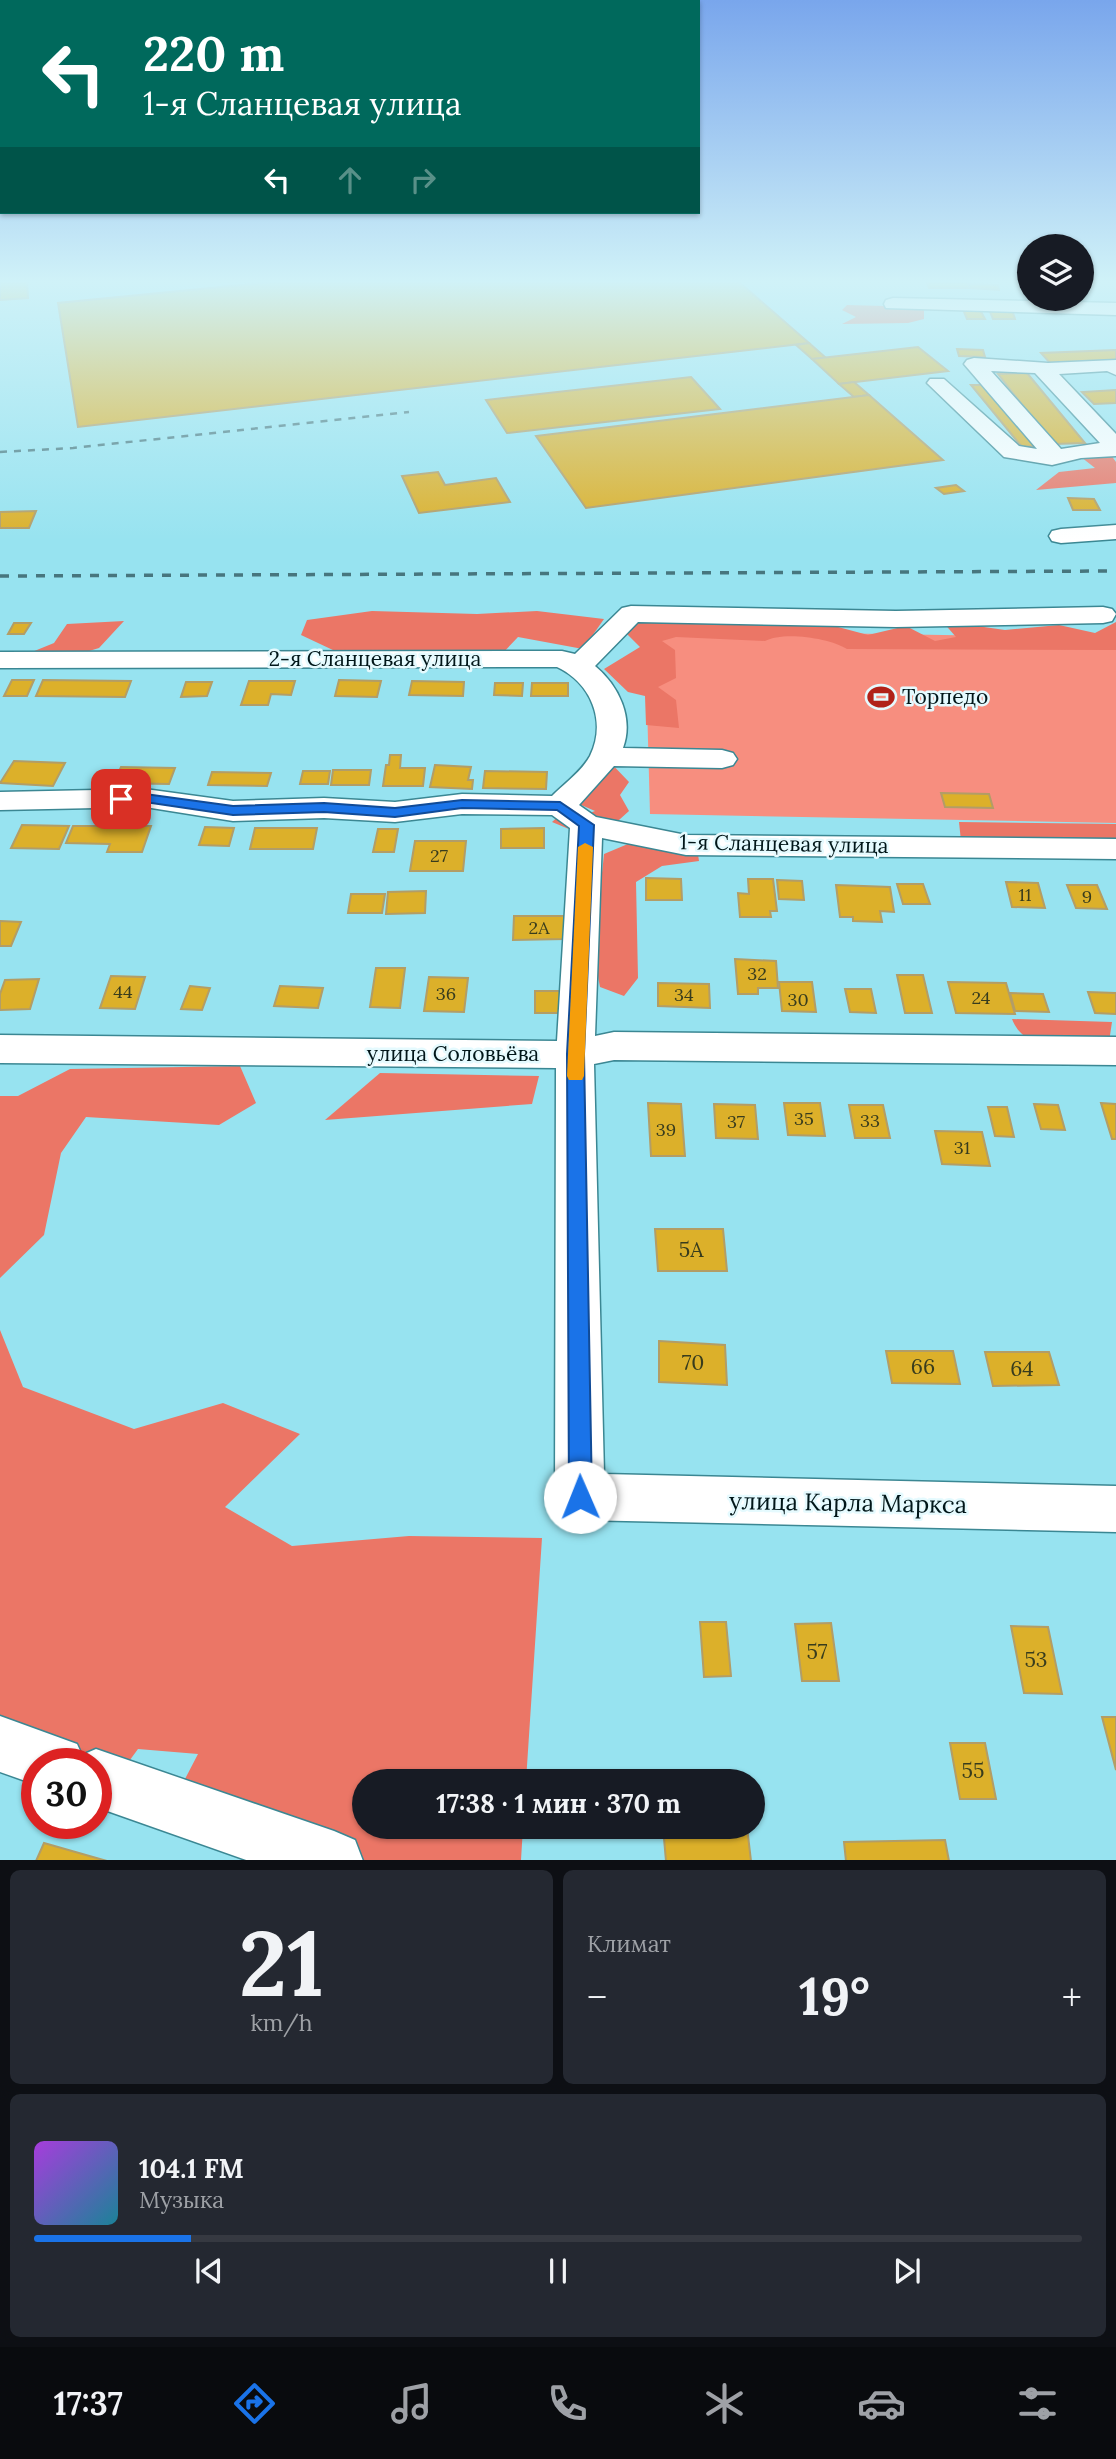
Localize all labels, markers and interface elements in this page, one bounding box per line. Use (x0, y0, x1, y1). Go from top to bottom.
text: 220 m (143, 22, 284, 84)
icon: left (28, 28, 119, 119)
text: 1-я Сланцевая улица (143, 83, 461, 124)
icon: left (258, 161, 296, 199)
icon: ahead (331, 161, 369, 199)
icon: right (404, 161, 442, 199)
map controls (1017, 234, 1094, 311)
button: layers (1017, 234, 1094, 311)
street label: 2-я Сланцевая улица (269, 645, 481, 672)
sports icon: Торпедо (866, 682, 896, 712)
place label: Торпедо (902, 683, 988, 710)
pin (91, 769, 151, 829)
icon: arrive (102, 780, 140, 818)
street label: 1-я Сланцевая улица (679, 828, 889, 859)
house number: 27 (430, 844, 448, 867)
house number: 11 (1018, 883, 1032, 906)
house number: 9 (1082, 885, 1092, 908)
house number: 2А (529, 916, 550, 939)
house number: 32 (747, 962, 767, 985)
house number: 44 (113, 980, 133, 1003)
house number: 36 (436, 982, 456, 1005)
house number: 34 (674, 983, 694, 1006)
house number: 24 (971, 986, 991, 1009)
house number: 30 (787, 988, 809, 1011)
street label: улица Соловьёва (367, 1040, 539, 1067)
house number: 35 (794, 1107, 814, 1130)
house number: 33 (860, 1109, 880, 1132)
house number: 37 (727, 1110, 745, 1133)
house number: 39 (656, 1118, 676, 1141)
house number: 31 (954, 1136, 970, 1159)
house number: 5А (679, 1236, 704, 1263)
house number: 70 (682, 1349, 704, 1376)
house number: 66 (911, 1353, 935, 1380)
house number: 64 (1010, 1355, 1034, 1382)
position arrow (543, 1460, 617, 1534)
street label: улица Карла Маркса (729, 1485, 967, 1520)
house number: 57 (806, 1638, 828, 1665)
house number: 53 (1024, 1646, 1048, 1673)
speed limit sign: 30 (21, 1748, 112, 1839)
house number: 55 (962, 1757, 984, 1784)
text: 17:38 · 1 мин · 370 m (436, 1787, 681, 1820)
text: 21 (239, 1904, 324, 2021)
text: Климат (587, 1929, 671, 1958)
text: 19° (799, 1963, 870, 2029)
text: − (587, 1973, 607, 2021)
text: + (1062, 1973, 1082, 2021)
text: km/h (250, 2008, 313, 2037)
text: 104.1 FM (139, 2152, 244, 2185)
text: Музыка (139, 2185, 224, 2214)
icon: previous (190, 2252, 228, 2290)
icon: pause (539, 2252, 577, 2290)
icon: next (888, 2252, 926, 2290)
icon: directions (230, 2379, 279, 2428)
icon: music (387, 2379, 436, 2428)
icon: phone (543, 2379, 592, 2428)
icon: climate (700, 2379, 749, 2428)
icon: car (857, 2379, 906, 2428)
icon: filters (1013, 2379, 1062, 2428)
text: 17:37 (54, 2383, 123, 2424)

